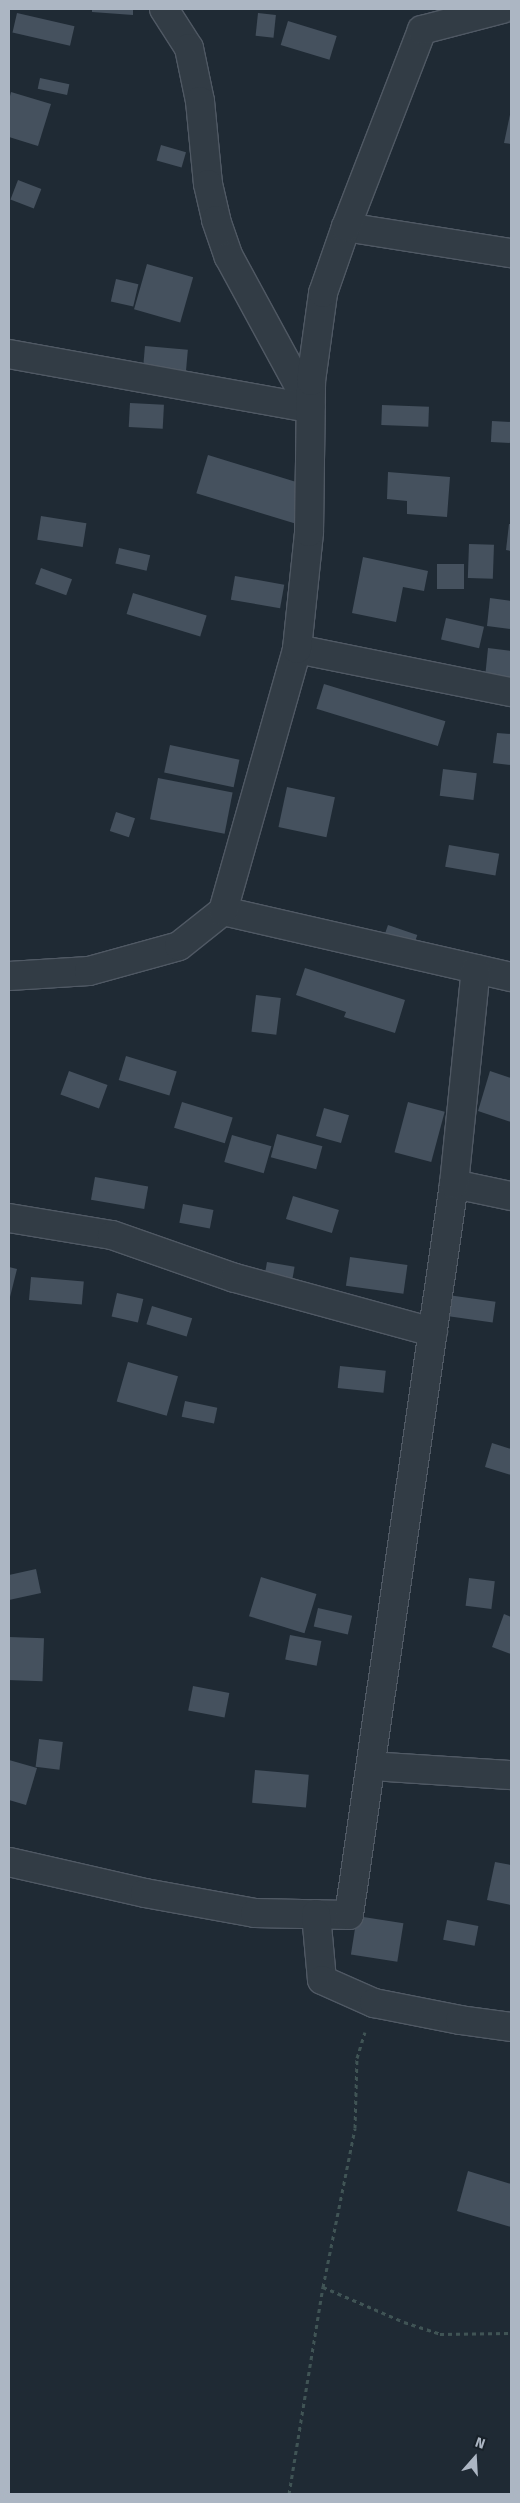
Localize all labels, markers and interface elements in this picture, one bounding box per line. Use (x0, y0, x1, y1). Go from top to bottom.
north arrow (450, 2433, 500, 2483)
text: N (473, 2434, 487, 2453)

